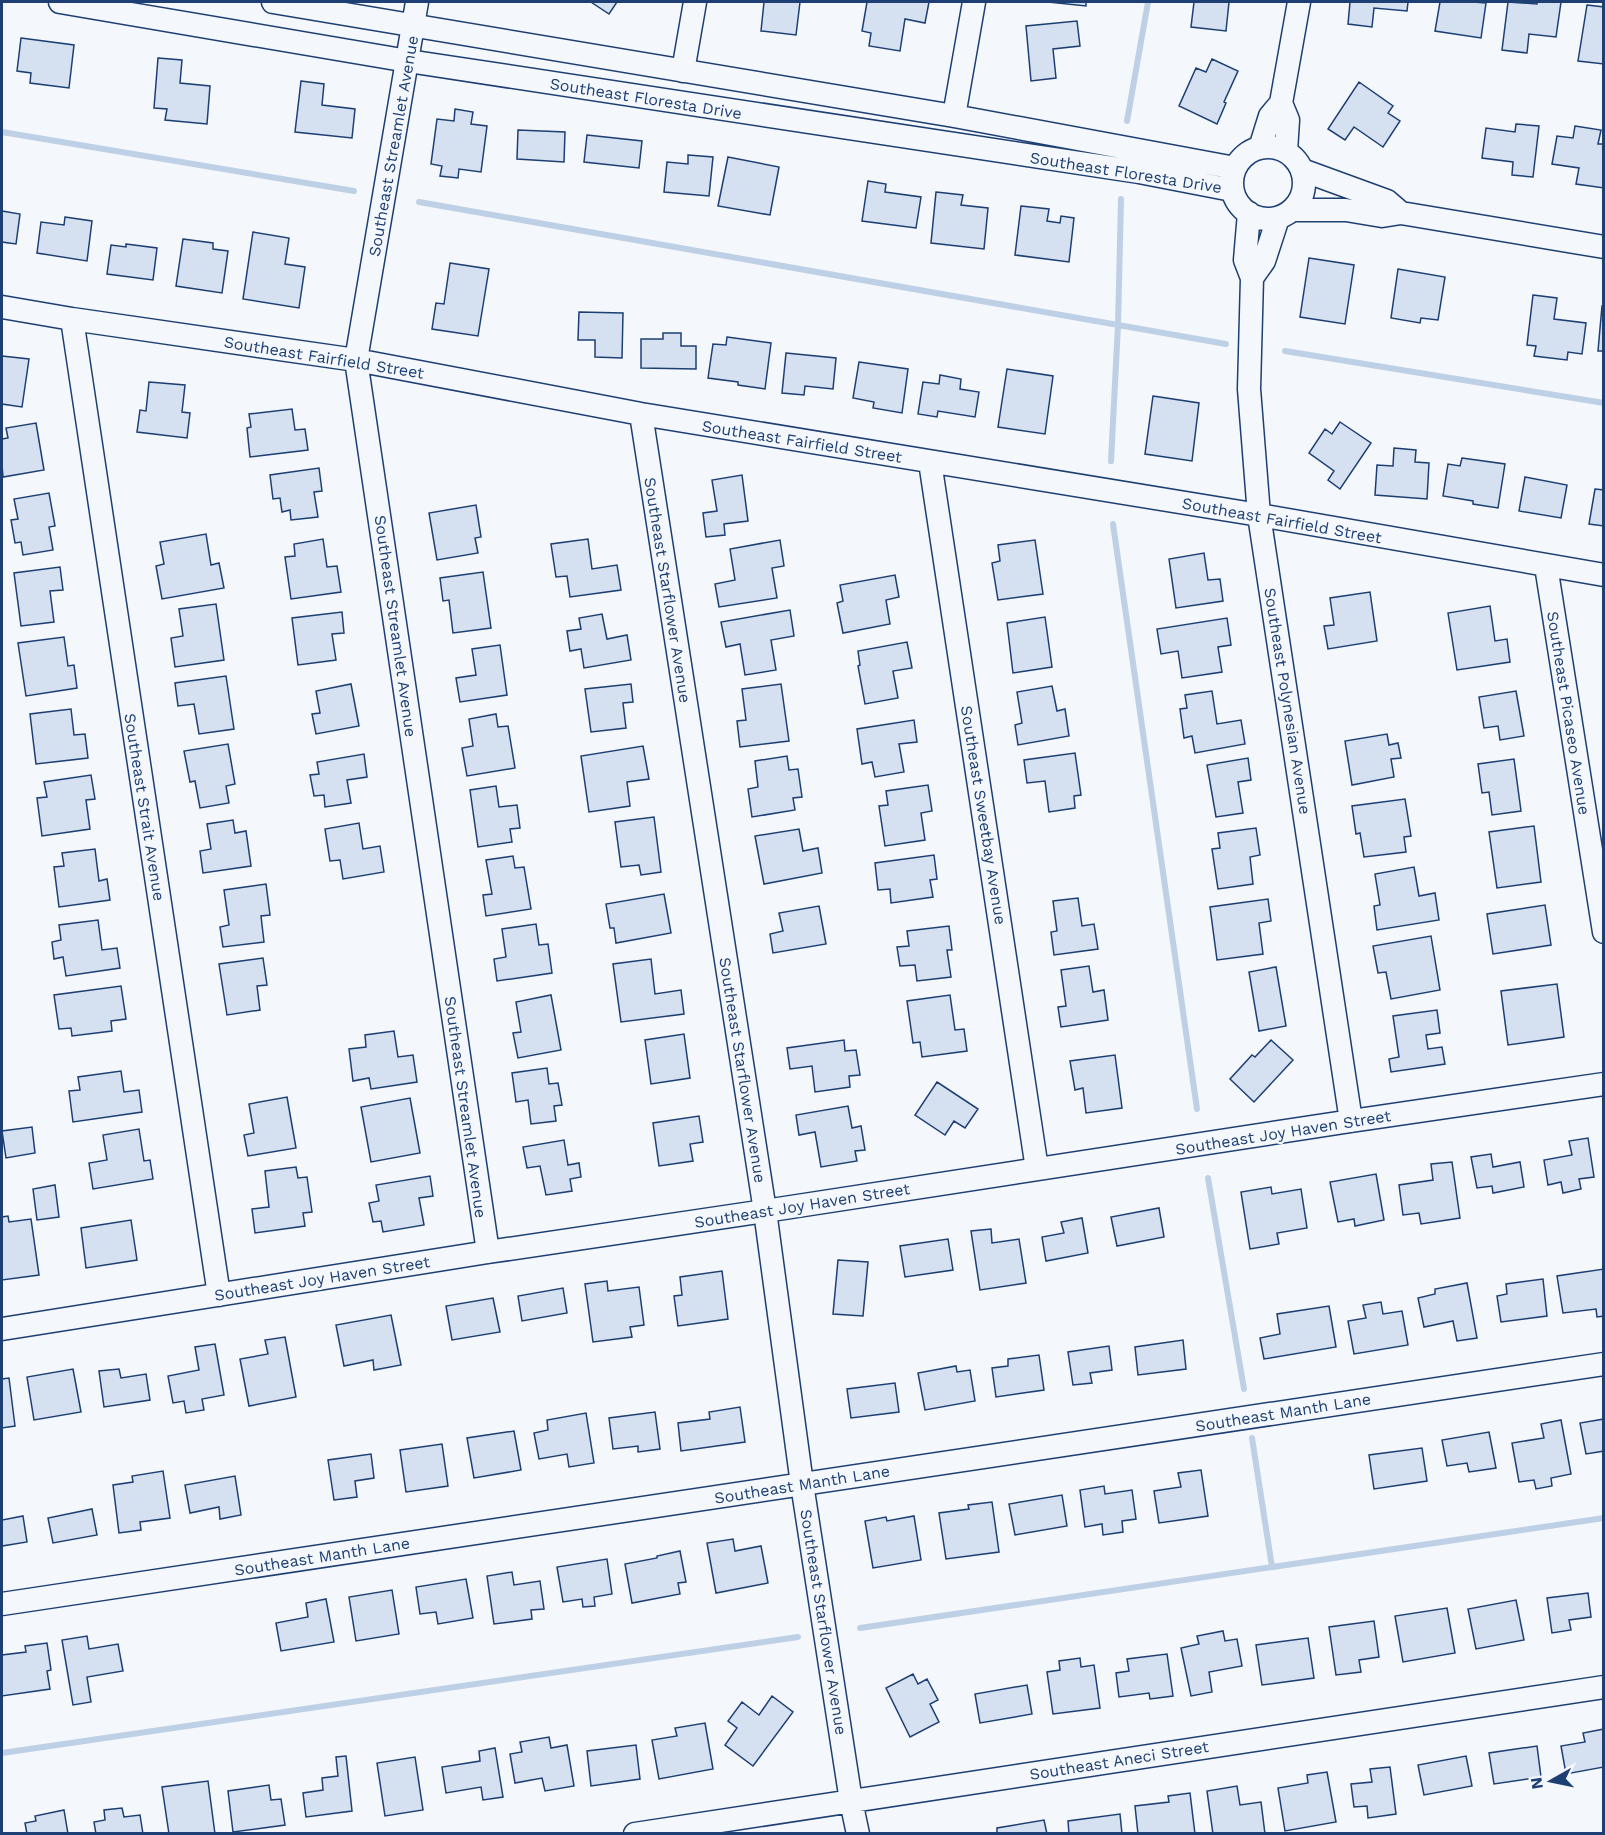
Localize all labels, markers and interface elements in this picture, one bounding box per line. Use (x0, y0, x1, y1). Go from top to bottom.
street label: Southeast Streamlet Avenue (365, 34, 422, 258)
street label: Southeast Floresta Drive (549, 74, 743, 123)
street label: Southeast Floresta Drive (1029, 148, 1223, 197)
street label: Southeast Fairfield Street (223, 332, 426, 383)
street label: Southeast Fairfield Street (701, 416, 904, 467)
street label: Southeast Starflower Avenue (640, 476, 695, 704)
street label: Southeast Fairfield Street (1181, 494, 1383, 547)
street label: Southeast Streamlet Avenue (371, 514, 420, 738)
street label: Southeast Polynesian Avenue (1260, 586, 1315, 816)
street label: Southeast Picaseo Avenue (1543, 610, 1594, 816)
street label: Southeast Sweetbay Avenue (957, 704, 1010, 926)
street label: Southeast Strait Avenue (120, 712, 169, 902)
street label: Southeast Starflower Avenue (715, 956, 770, 1184)
street label: Southeast Streamlet Avenue (441, 995, 490, 1219)
street label: Southeast Joy Haven Street (1174, 1106, 1392, 1159)
street label: Southeast Joy Haven Street (693, 1179, 911, 1232)
street label: Southeast Joy Haven Street (213, 1252, 431, 1305)
street label: Southeast Manth Lane (1194, 1389, 1372, 1436)
street label: Southeast Manth Lane (713, 1461, 891, 1508)
street label: Southeast Starflower Avenue (796, 1508, 851, 1736)
street label: Southeast Manth Lane (233, 1533, 411, 1580)
street label: Southeast Aneci Street (1028, 1737, 1210, 1784)
north arrow (1521, 1751, 1581, 1811)
text: N (1526, 1776, 1547, 1791)

